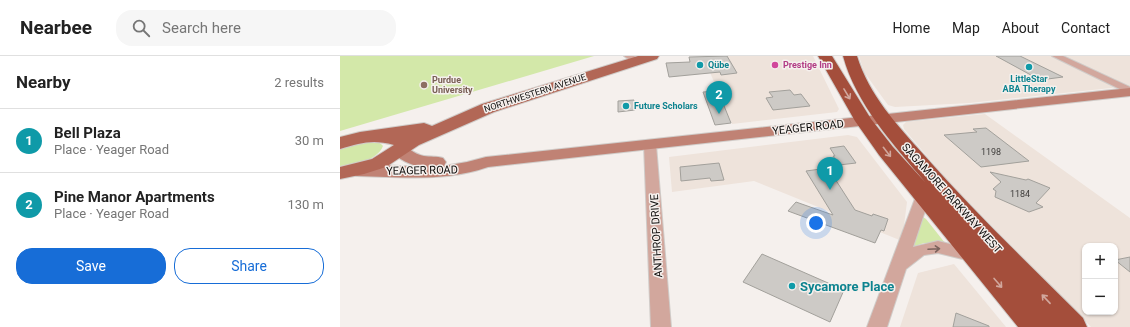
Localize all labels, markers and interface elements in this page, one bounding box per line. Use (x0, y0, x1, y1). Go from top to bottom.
search box (116, 10, 396, 46)
text: Nearbee (20, 16, 92, 39)
icon: search (130, 17, 152, 39)
text: Search here (162, 19, 241, 37)
text: Home (892, 20, 930, 36)
text: Map (952, 20, 980, 36)
text: About (1002, 20, 1039, 36)
text: Contact (1061, 20, 1110, 36)
marker: Qübe (695, 60, 705, 70)
place label: Qübe (708, 60, 729, 70)
marker: Prestige Inn (770, 60, 780, 70)
place label: Prestige Inn (783, 60, 832, 70)
marker: LittleStar ABA Therapy (1024, 62, 1034, 72)
text: Nearby (16, 72, 71, 92)
street label: NORTHWESTERN AVENUE (483, 72, 587, 114)
place label: LittleStar ABA Therapy (1003, 74, 1056, 94)
text: 2 results (274, 75, 324, 90)
place label: Purdue University (432, 75, 473, 95)
marker: Purdue University (419, 80, 429, 90)
pin: 2 (706, 81, 732, 114)
one-way arrow (844, 88, 852, 100)
marker: Future Scholars (621, 101, 631, 111)
place label: Future Scholars (634, 101, 698, 111)
street label: YEAGER ROAD (772, 117, 844, 138)
text: Bell Plaza (54, 124, 121, 142)
text: 1 (25, 133, 33, 148)
text: 30 m (295, 133, 324, 148)
street label: SAGAMORE PARKWAY WEST (899, 141, 1005, 256)
text: Place · Yeager Road (54, 142, 169, 157)
one-way arrow (883, 147, 891, 158)
house number: 1198 (981, 147, 1001, 157)
pin: 1 (817, 157, 843, 190)
street label: YEAGER ROAD (386, 163, 458, 178)
text: Pine Manor Apartments (54, 188, 215, 206)
house number: 1184 (1010, 189, 1030, 199)
street label: ANTHROP DRIVE (648, 194, 665, 278)
text: 2 (25, 197, 33, 212)
text: 130 m (287, 197, 324, 212)
text: Place · Yeager Road (54, 206, 169, 221)
your location (806, 213, 826, 233)
map controls (1082, 243, 1118, 315)
button: + (1082, 243, 1118, 279)
one-way arrow (927, 245, 940, 252)
button: Save (16, 248, 166, 284)
button: Share (174, 248, 324, 284)
one-way arrow (994, 278, 1003, 288)
place label: Sycamore Place (800, 279, 894, 294)
button: − (1082, 279, 1118, 315)
marker: Sycamore Place (787, 281, 797, 291)
one-way arrow (1041, 294, 1050, 304)

